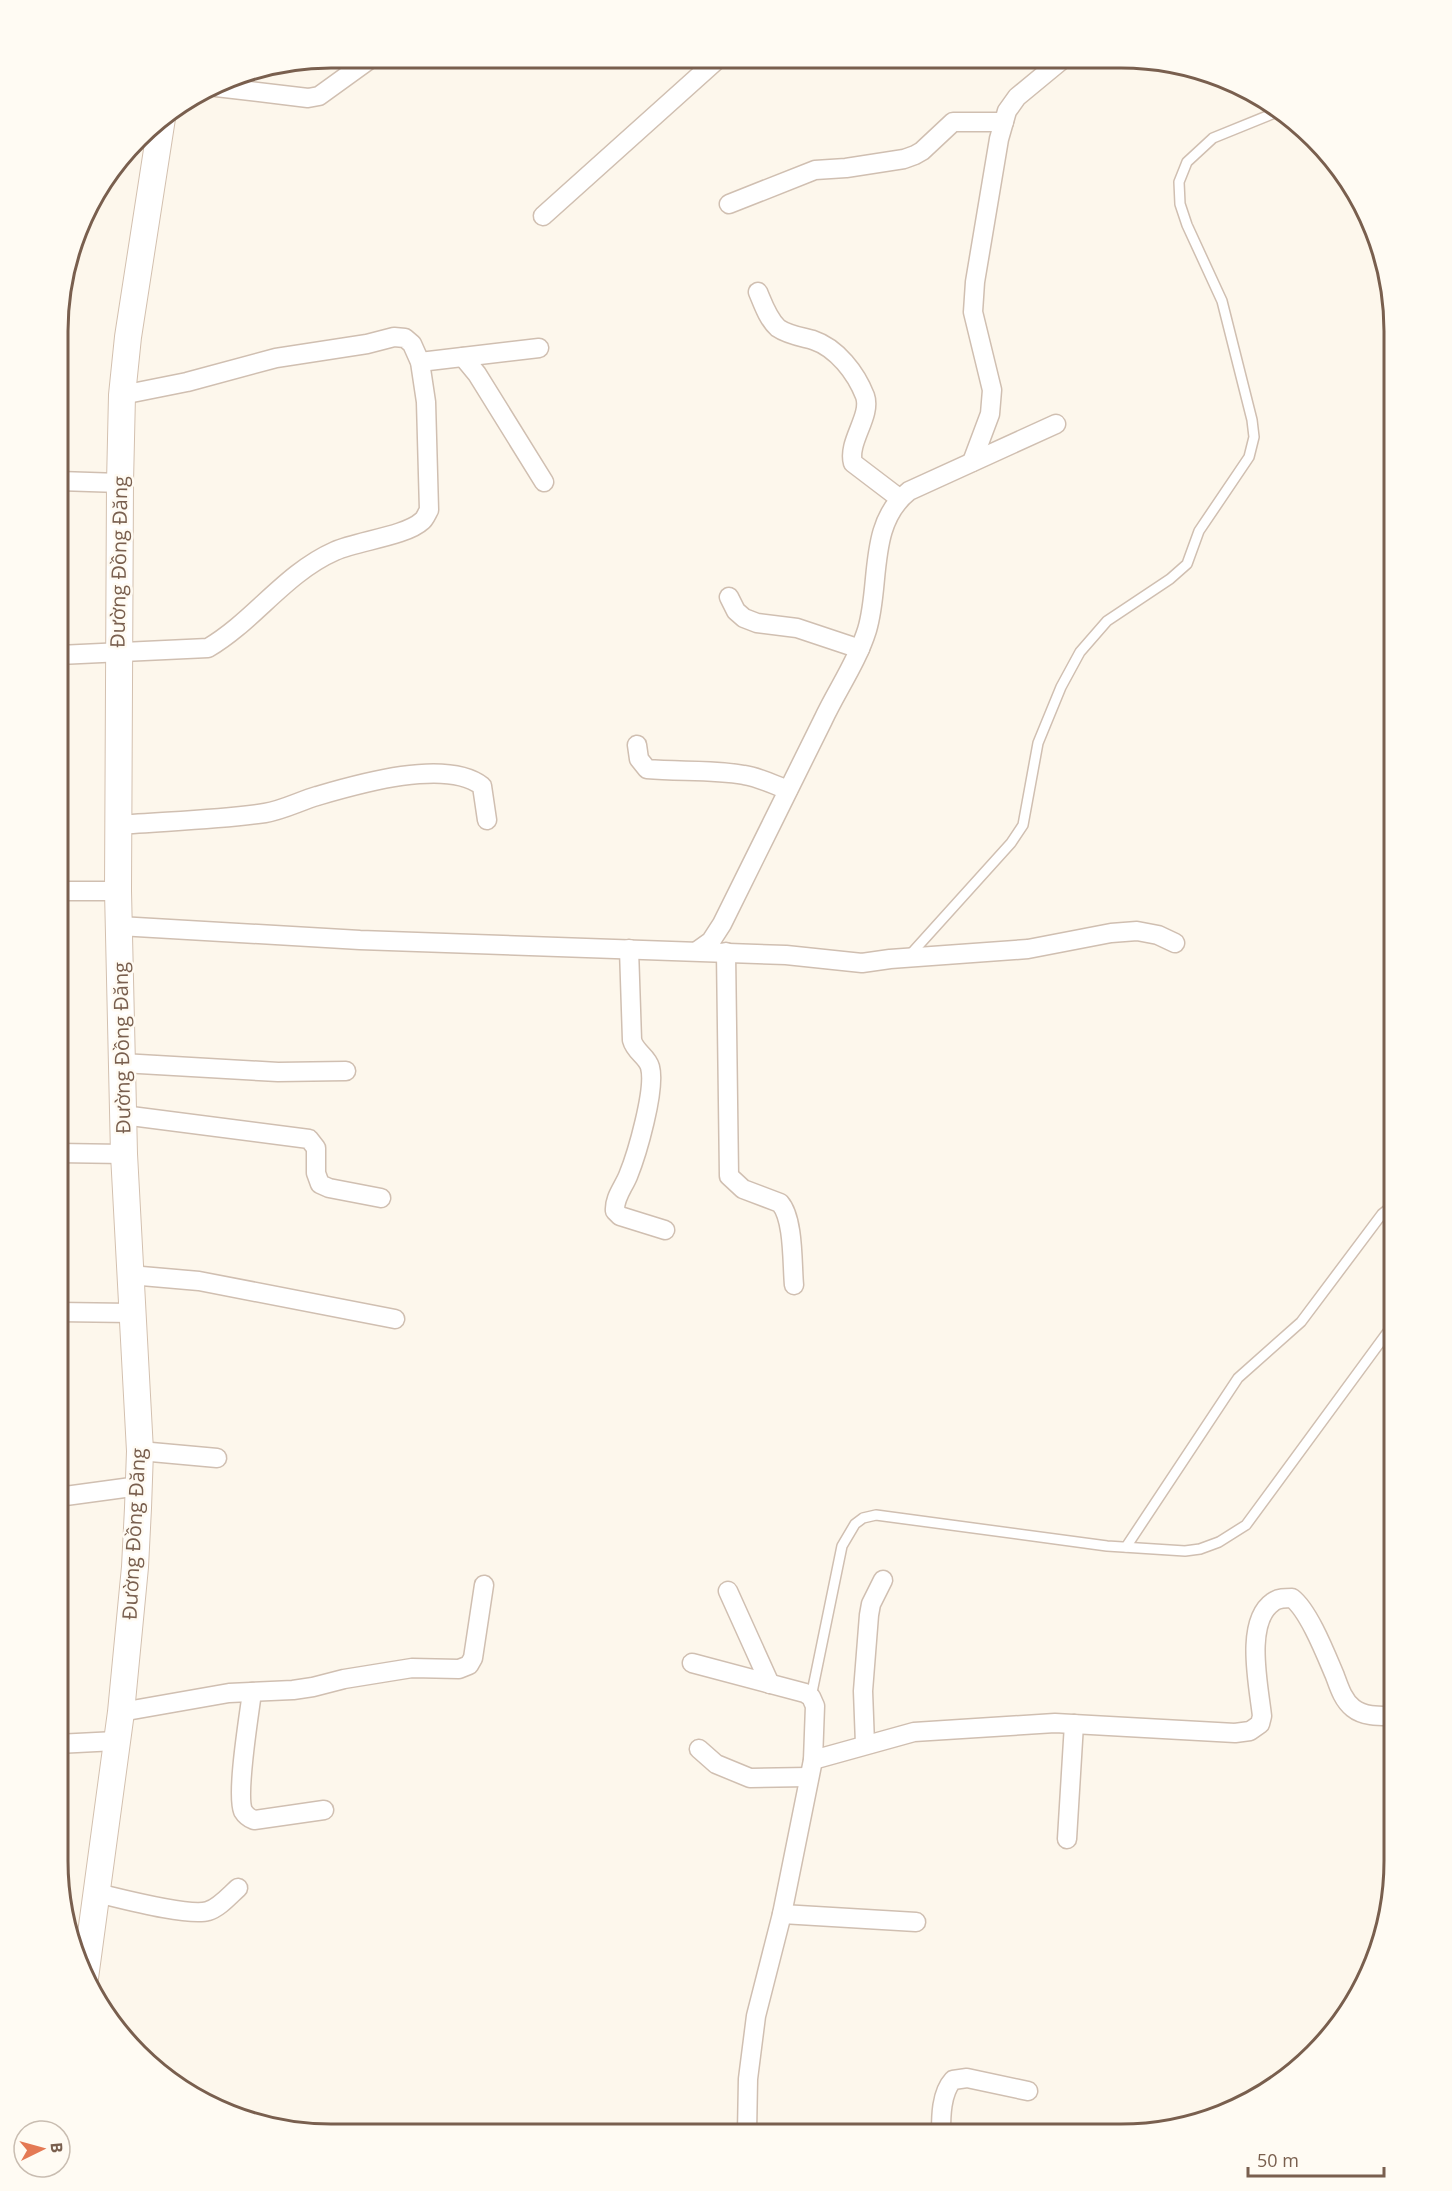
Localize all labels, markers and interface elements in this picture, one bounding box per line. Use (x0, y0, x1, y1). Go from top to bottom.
street label: Đường Đồng Đăng (104, 476, 134, 648)
street label: Đường Đồng Đăng (106, 962, 136, 1134)
street label: Đường Đồng Đăng (116, 1447, 151, 1621)
north arrow (12, 2119, 72, 2179)
scale bar (1248, 2140, 1384, 2178)
text: B (46, 2141, 68, 2154)
text: 50 m (1257, 2148, 1299, 2172)

